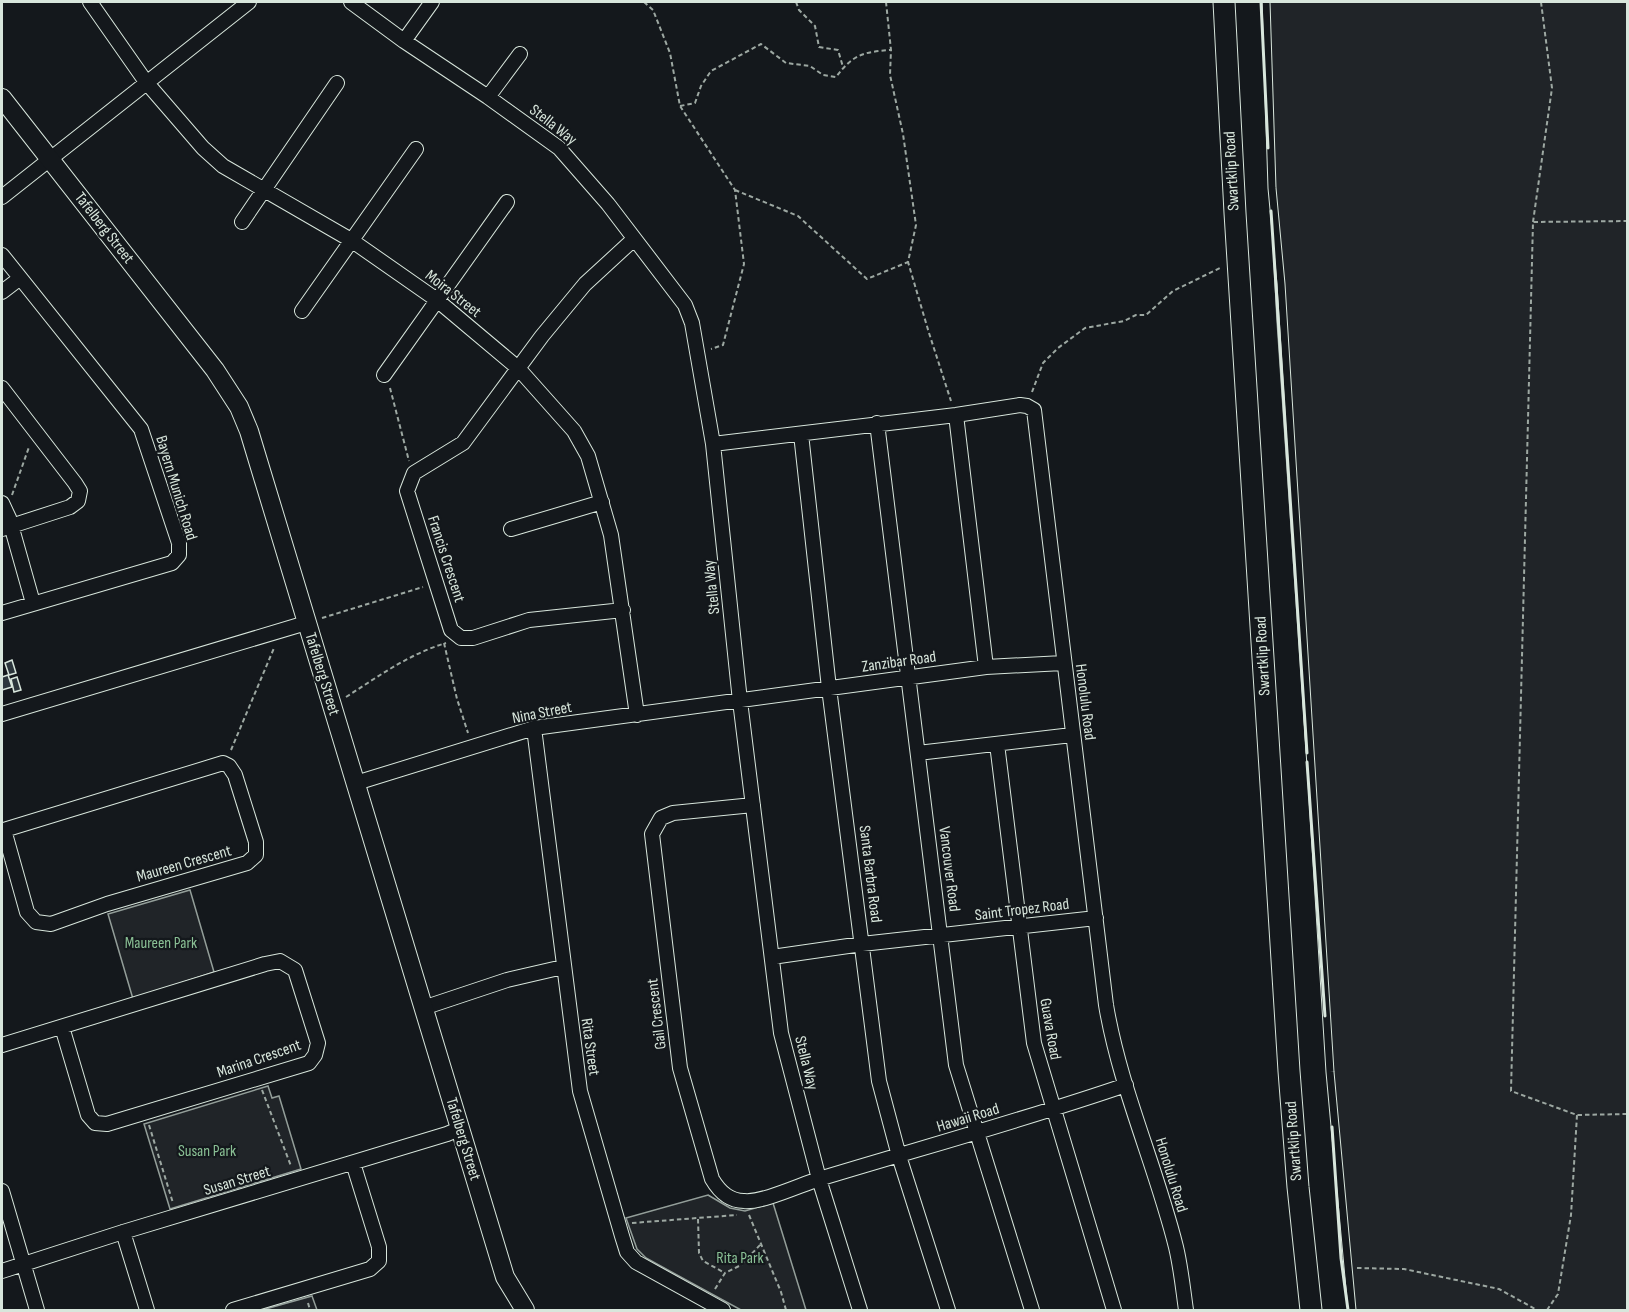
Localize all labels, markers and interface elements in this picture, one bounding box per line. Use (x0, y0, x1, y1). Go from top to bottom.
street label: Stella Way (526, 101, 580, 149)
street label: Swartklip Road (1220, 131, 1244, 211)
street label: Tafelberg Street (70, 189, 138, 268)
street label: Moira Street (421, 266, 485, 322)
street label: Bayern Munich Road (151, 434, 201, 542)
street label: Francis Crescent (423, 513, 469, 605)
street label: Stella Way (700, 559, 724, 615)
street label: Swartklip Road (1251, 616, 1275, 696)
street label: Tafelberg Street (300, 630, 344, 718)
street label: Zanzibar Road (861, 647, 937, 677)
street label: Honolulu Road (1071, 663, 1099, 741)
street label: Nina Street (511, 698, 574, 728)
street label: Santa Barbra Road (855, 824, 885, 924)
street label: Vancouver Road (934, 825, 964, 913)
street label: Maureen Crescent (134, 841, 234, 887)
street label: Saint Tropez Road (974, 895, 1070, 925)
park label: Maureen Park (125, 934, 197, 953)
street label: Gail Crescent (643, 977, 671, 1051)
street label: Guava Road (1035, 997, 1065, 1061)
street label: Rita Street (577, 1017, 603, 1077)
street label: Stella Way (790, 1034, 822, 1092)
street label: Marina Crescent (214, 1036, 304, 1082)
street label: Tafelberg Street (441, 1095, 485, 1183)
street label: Hawaii Road (934, 1100, 1002, 1136)
street label: Swartklip Road (1282, 1101, 1306, 1181)
street label: Honolulu Road (1151, 1136, 1191, 1214)
park label: Susan Park (178, 1142, 236, 1161)
street label: Susan Street (201, 1162, 273, 1200)
park label: Rita Park (716, 1249, 764, 1268)

